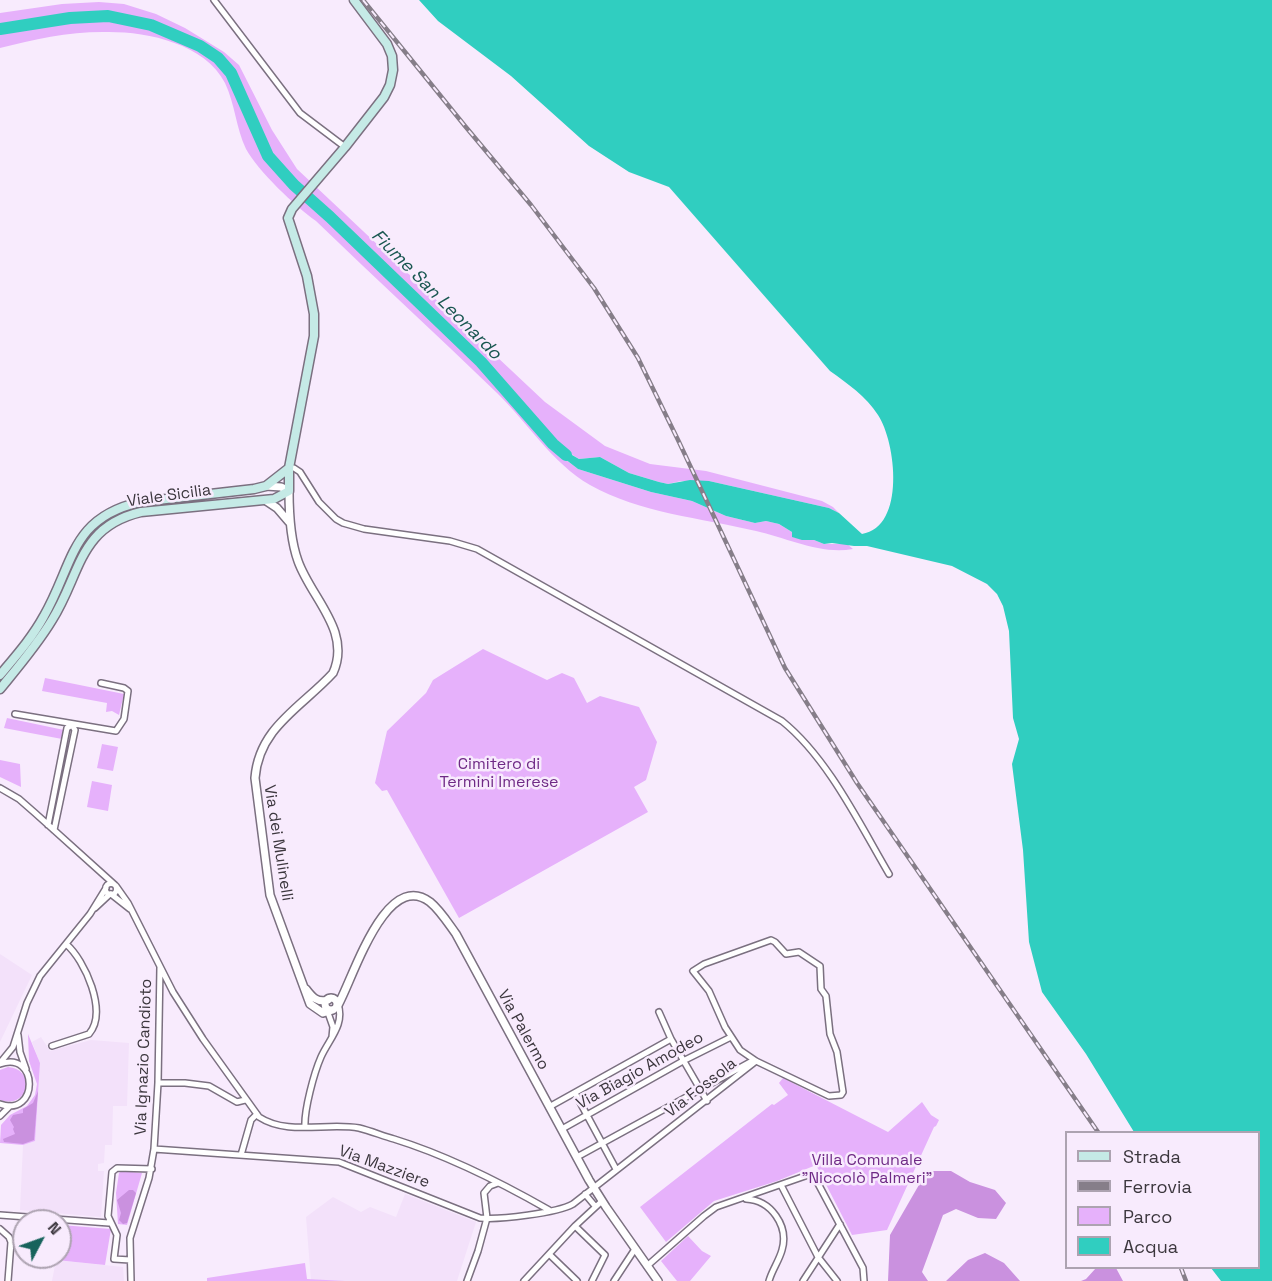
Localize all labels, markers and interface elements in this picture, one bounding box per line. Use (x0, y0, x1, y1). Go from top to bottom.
water label: Fiume San Leonardo (366, 225, 506, 365)
street label: Viale Sicilia (126, 481, 212, 511)
park label: Cimitero di Termini Imerese (439, 755, 559, 793)
street label: Via dei Mulinelli (259, 783, 297, 903)
street label: Via Ignazio Candioto (132, 978, 156, 1136)
street label: Via Palermo (493, 986, 553, 1074)
street label: Via Biagio Amodeo (573, 1028, 707, 1114)
street label: Via Fossola (661, 1054, 741, 1122)
legend (1065, 1131, 1260, 1269)
street label: Via Mazziere (336, 1142, 432, 1192)
text: Strada (1123, 1145, 1181, 1168)
park label: Villa Comunale "Niccolò Palmeri" (802, 1151, 932, 1189)
text: Ferrovia (1123, 1175, 1192, 1198)
text: Parco (1123, 1205, 1172, 1228)
north arrow (12, 1209, 72, 1269)
text: N (43, 1217, 66, 1239)
text: Acqua (1123, 1235, 1178, 1258)

